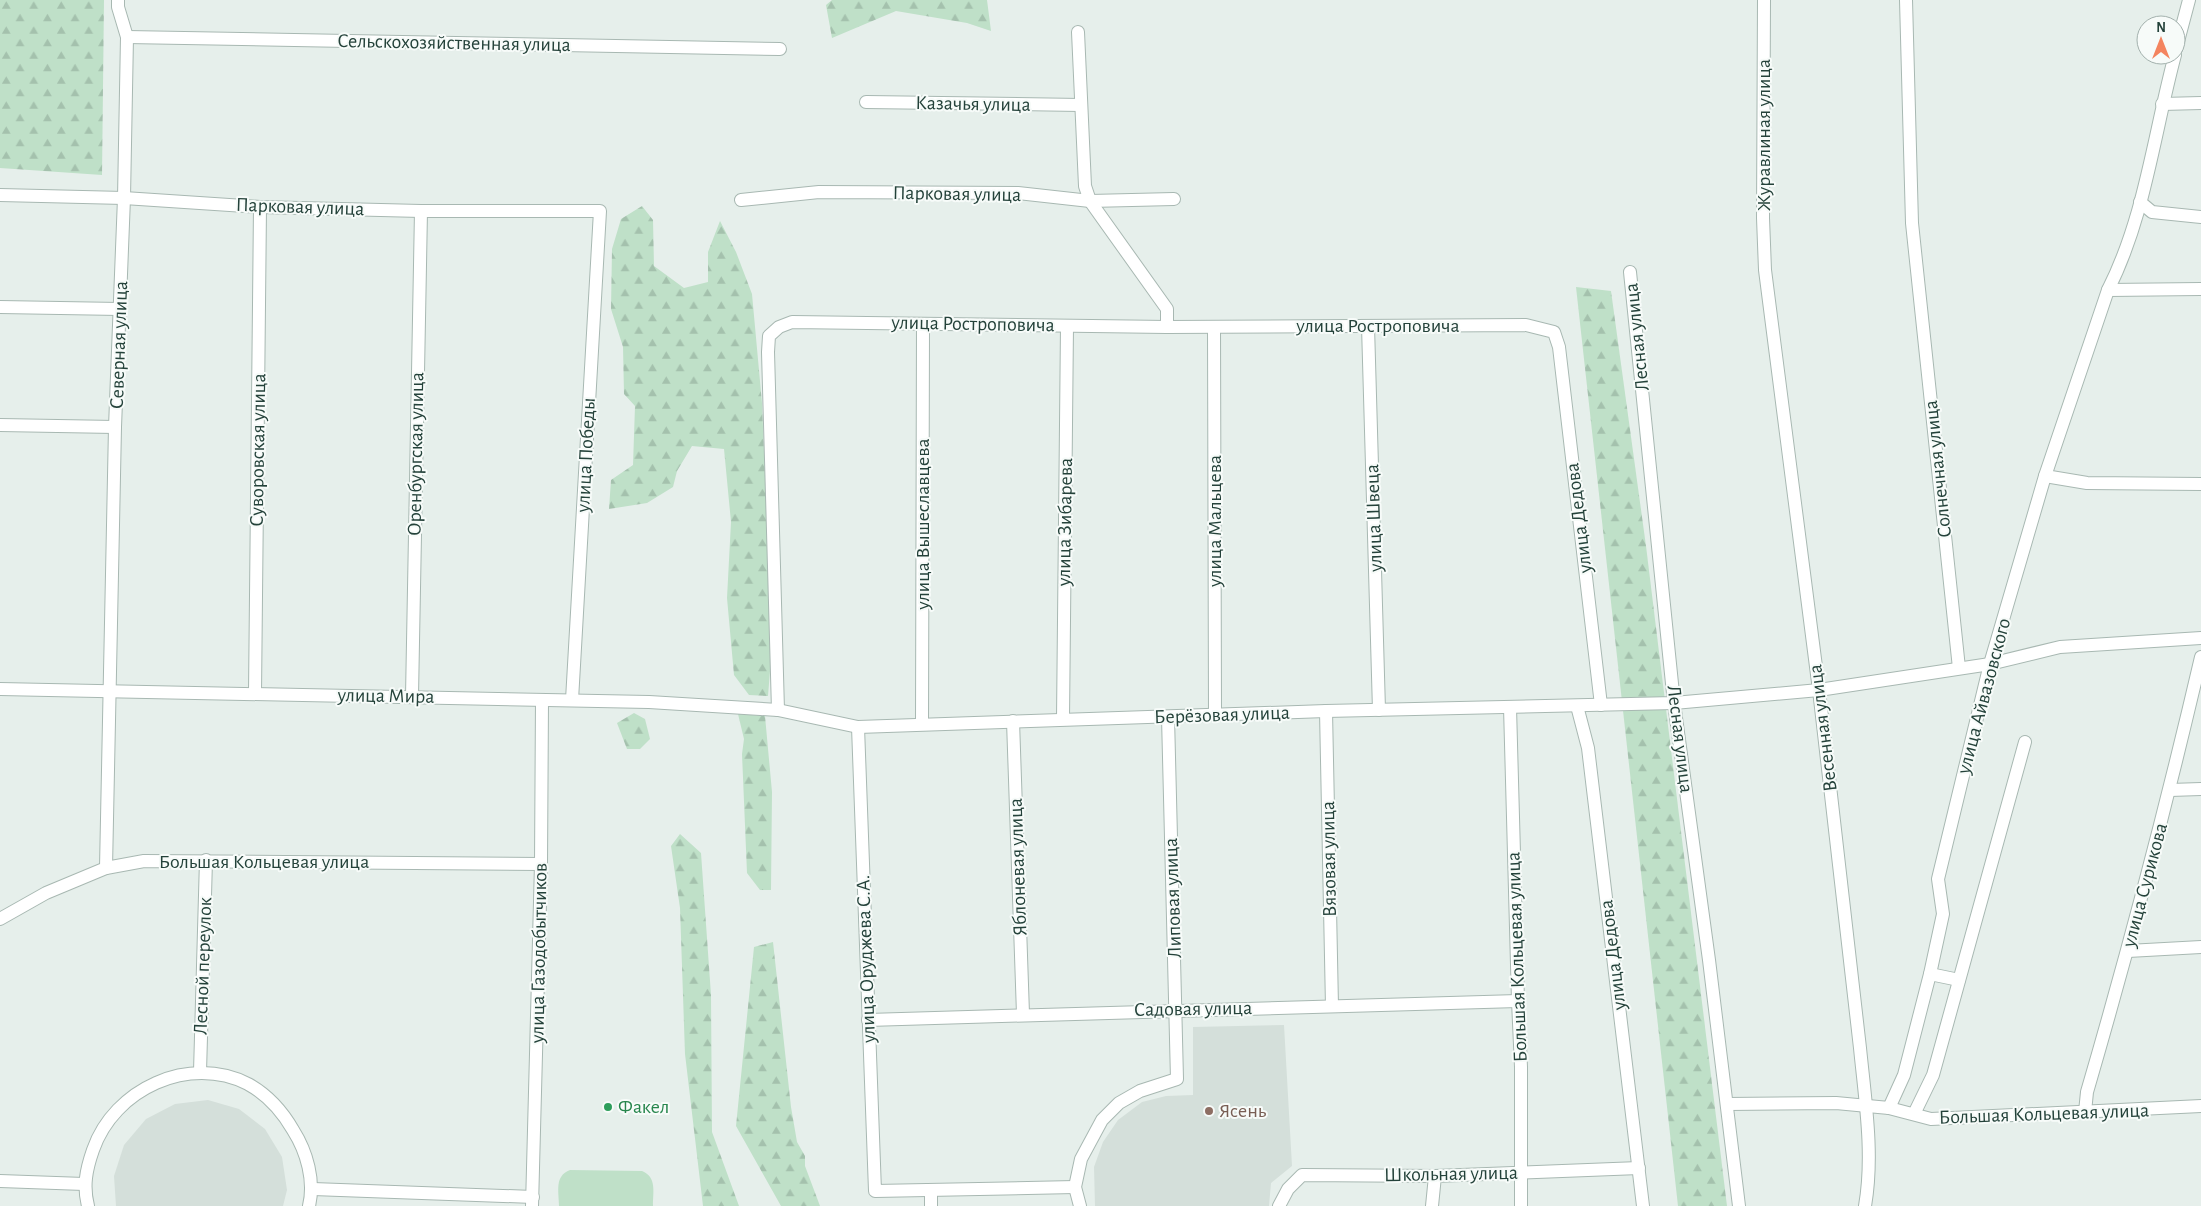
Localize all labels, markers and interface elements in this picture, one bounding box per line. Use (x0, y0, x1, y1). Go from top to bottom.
north arrow (2136, 15, 2186, 65)
text: N (2156, 21, 2166, 35)
street label: Сельскохозяйственная улица (337, 31, 571, 55)
street label: Журавлиная улица (1754, 59, 1774, 211)
street label: Казачья улица (915, 93, 1031, 115)
street label: Парковая улица (892, 183, 1022, 205)
street label: Парковая улица (235, 195, 365, 219)
street label: Северная улица (107, 281, 131, 409)
street label: Лесная улица (1621, 282, 1653, 392)
street label: улица Ростроповича (890, 313, 1055, 335)
street label: улица Ростроповича (1295, 316, 1460, 336)
street label: Оренбургская улица (405, 372, 427, 536)
street label: Суворовская улица (247, 373, 269, 527)
street label: улица Победы (573, 397, 599, 514)
street label: Солнечная улица (1921, 399, 1955, 539)
street label: улица Вышеславцева (913, 438, 933, 611)
street label: улица Мальцева (1205, 455, 1225, 588)
street label: улица Зибарева (1054, 458, 1076, 587)
street label: улица Дедова (1562, 462, 1596, 575)
street label: улица Швеца (1362, 464, 1386, 573)
street label: улица Айвазовского (1953, 616, 2014, 777)
street label: Весенная улица (1805, 663, 1841, 793)
street label: Лесная улица (1663, 684, 1697, 794)
street label: улица Мира (336, 685, 435, 707)
street label: Берёзовая улица (1154, 703, 1290, 727)
street label: Яблоневая улица (1006, 798, 1030, 936)
street label: Вязовая улица (1318, 801, 1340, 917)
street label: улица Сурикова (2119, 821, 2171, 950)
street label: Липовая улица (1161, 837, 1185, 959)
street label: Большая Кольцевая улица (1503, 851, 1531, 1063)
street label: Большая Кольцевая улица (159, 852, 369, 872)
street label: улица Газодобытчиков (527, 863, 551, 1044)
street label: улица Оруджева С.А. (853, 875, 879, 1044)
street label: Лесной переулок (191, 897, 215, 1035)
street label: улица Дедова (1596, 899, 1630, 1012)
street label: Садовая улица (1134, 998, 1252, 1020)
place label: Факел (618, 1097, 669, 1117)
street label: Большая Кольцевая улица (1938, 1100, 2150, 1128)
marker: Факел (602, 1101, 614, 1113)
place label: Ясень (1219, 1101, 1267, 1121)
marker: Ясень (1203, 1105, 1215, 1117)
street label: Школьная улица (1384, 1163, 1518, 1185)

